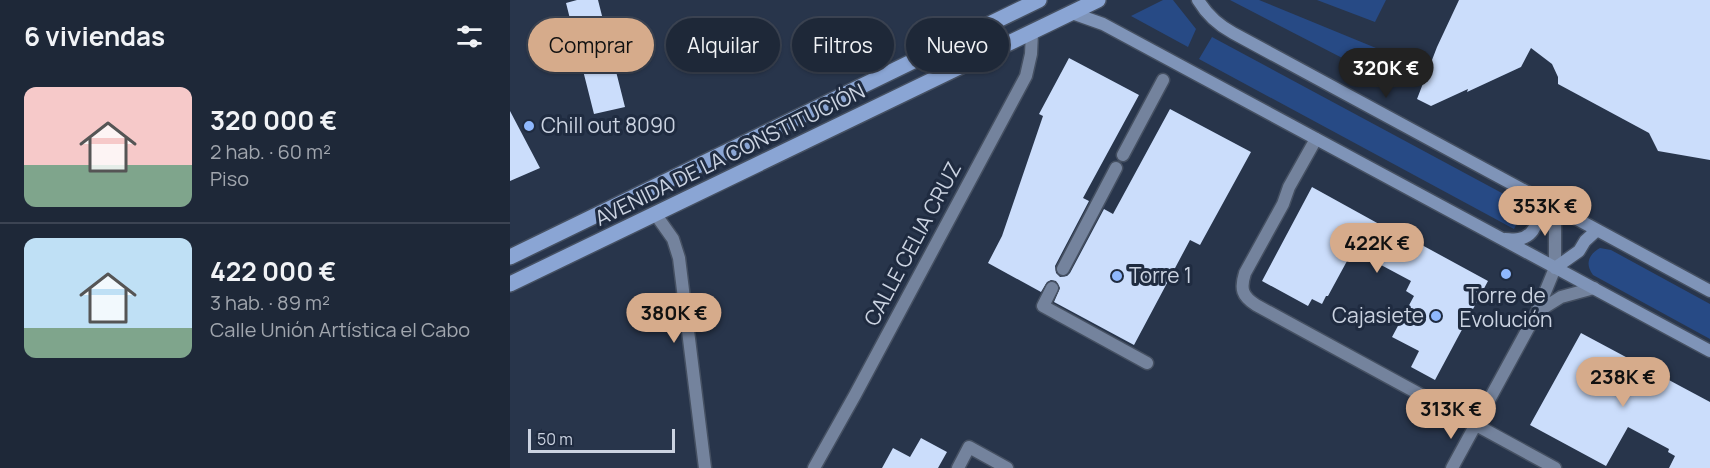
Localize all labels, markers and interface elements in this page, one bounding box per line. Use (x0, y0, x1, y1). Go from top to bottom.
text: 6 viviendas (24, 18, 165, 54)
chip: Comprar (528, 18, 654, 72)
chip: Alquilar (666, 18, 780, 72)
chip: Filtros (792, 18, 894, 72)
chip: Nuevo (906, 18, 1009, 72)
icon: filters (453, 20, 486, 53)
pin: 320K € (1337, 48, 1435, 99)
text: 320K € (1353, 54, 1419, 81)
street label: AVENIDA DE LA CONSTITUCIÓN (590, 76, 869, 232)
text: 320 000 € (210, 102, 337, 138)
icon: home (72, 111, 144, 183)
place label: Chill out 8090 (541, 111, 676, 139)
marker: Chill out 8090 (522, 119, 536, 133)
text: 2 hab. · 60 m² (210, 138, 331, 165)
street label: CALLE CELIA CRUZ (857, 157, 967, 330)
text: Piso (210, 165, 249, 192)
pin: 353K € (1496, 186, 1594, 237)
text: 353K € (1512, 192, 1578, 219)
pin: 422K € (1328, 223, 1426, 274)
text: 422K € (1344, 229, 1410, 256)
text: 422 000 € (210, 253, 336, 289)
place label: Torre 1 (1129, 261, 1192, 289)
icon: home (72, 262, 144, 334)
marker: Torre de Evolución (1499, 267, 1513, 281)
marker: Torre 1 (1110, 269, 1124, 283)
place label: Torre de Evolución (1459, 281, 1553, 333)
text: 3 hab. · 89 m² (210, 289, 330, 316)
pin: 380K € (625, 293, 723, 344)
text: 380K € (640, 299, 708, 326)
place label: Cajasiete (1332, 301, 1424, 329)
marker: Cajasiete (1429, 309, 1443, 323)
text: Calle Unión Artística el Cabo (210, 316, 470, 343)
pin: 238K € (1574, 357, 1672, 408)
text: 238K € (1590, 363, 1656, 390)
pin: 313K € (1402, 389, 1500, 440)
text: 313K € (1420, 395, 1482, 422)
scale bar (528, 426, 675, 454)
text: 50 m (537, 428, 573, 450)

